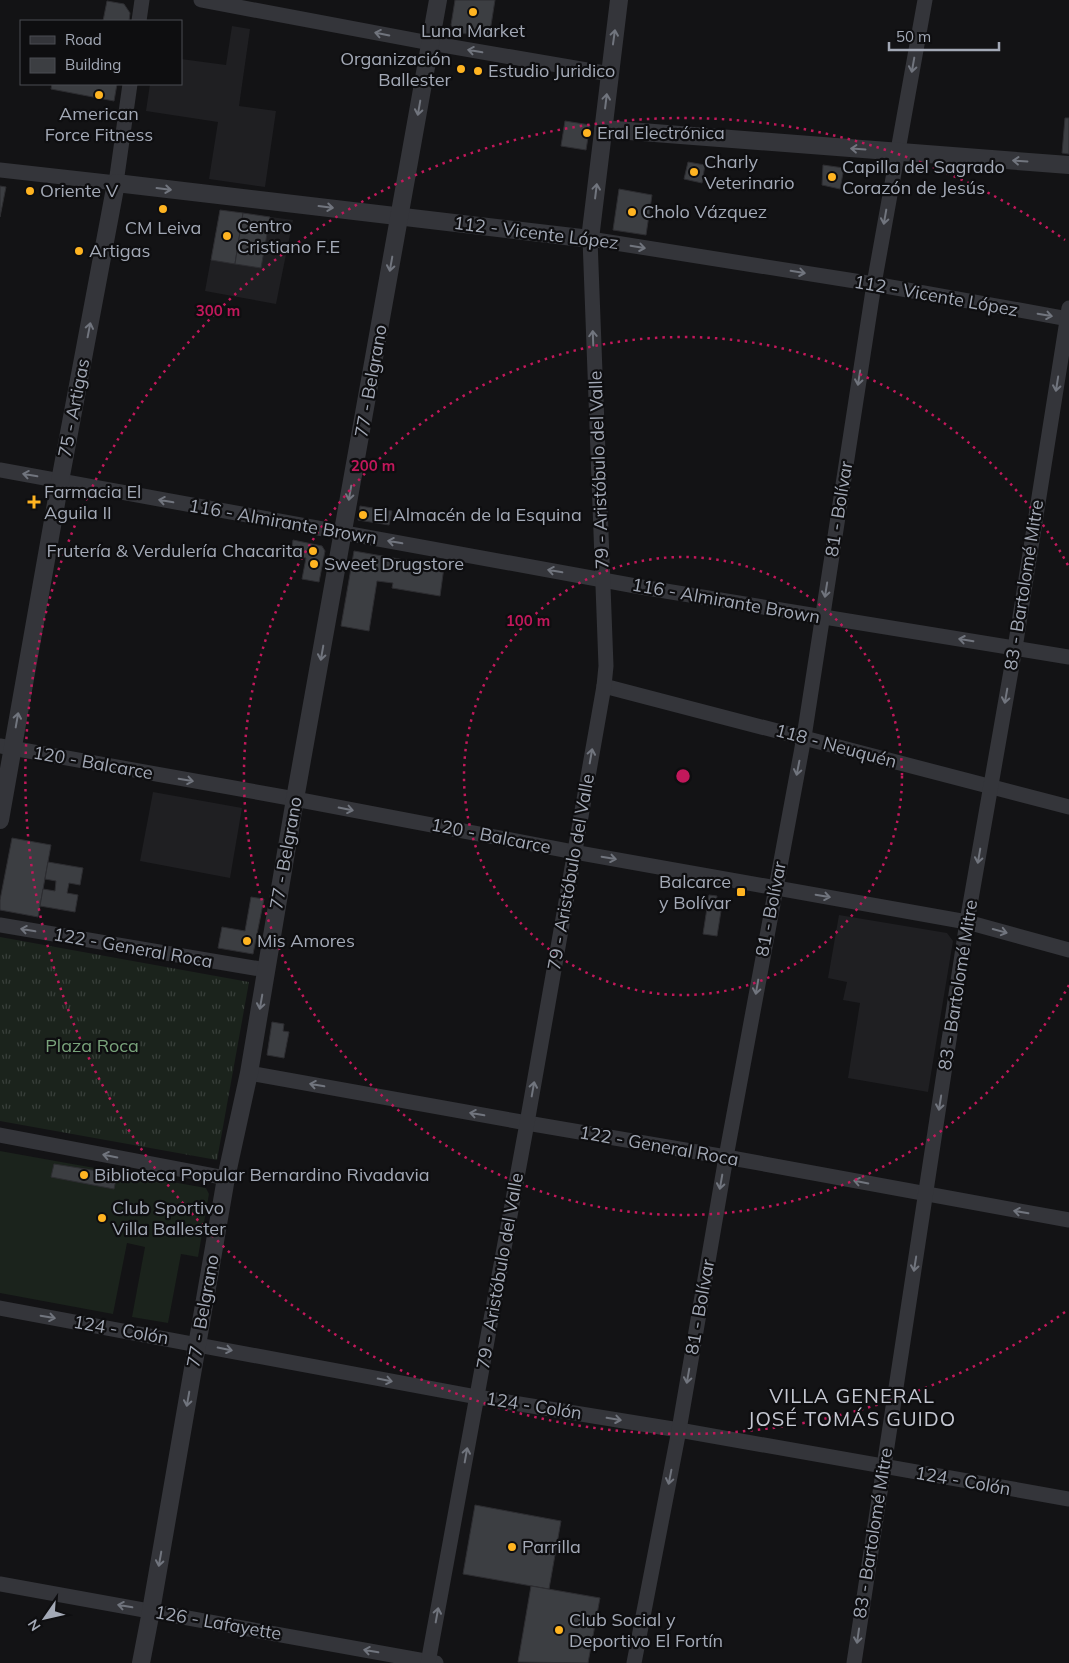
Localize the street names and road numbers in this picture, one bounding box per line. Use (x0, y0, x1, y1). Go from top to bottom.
street label: 112 - Vicente López (452, 211, 620, 254)
street label: 112 - Vicente López (852, 270, 1020, 321)
street label: 77 - Belgrano (349, 323, 392, 439)
street label: 75 - Artigas (53, 357, 94, 459)
street label: 79 - Aristóbulo del Valle (584, 370, 613, 570)
street label: 81 - Bolívar (820, 459, 857, 558)
street label: 116 - Almirante Brown (187, 494, 379, 549)
street label: 83 - Bartolomé Mitre (999, 498, 1048, 672)
street label: 116 - Almirante Brown (630, 573, 822, 628)
street label: 118 - Neuquén (773, 718, 899, 773)
street label: 120 - Balcarce (31, 741, 155, 784)
street label: 79 - Aristóbulo del Valle (542, 772, 599, 972)
street label: 77 - Belgrano (264, 795, 307, 911)
street label: 120 - Balcarce (429, 813, 553, 858)
street label: 81 - Bolívar (750, 859, 791, 958)
street label: 83 - Bartolomé Mitre (933, 898, 982, 1072)
street label: 122 - General Roca (52, 922, 214, 973)
street label: 122 - General Roca (578, 1120, 740, 1171)
street label: 79 - Aristóbulo del Valle (471, 1171, 528, 1371)
street label: 77 - Belgrano (181, 1253, 224, 1369)
street label: 81 - Bolívar (680, 1257, 719, 1356)
street label: 124 - Colón (72, 1310, 171, 1349)
street label: 124 - Colón (485, 1387, 584, 1424)
street label: 83 - Bartolomé Mitre (848, 1446, 897, 1620)
street label: 124 - Colón (914, 1461, 1013, 1500)
street label: 126 - Lafayette (153, 1600, 283, 1645)

